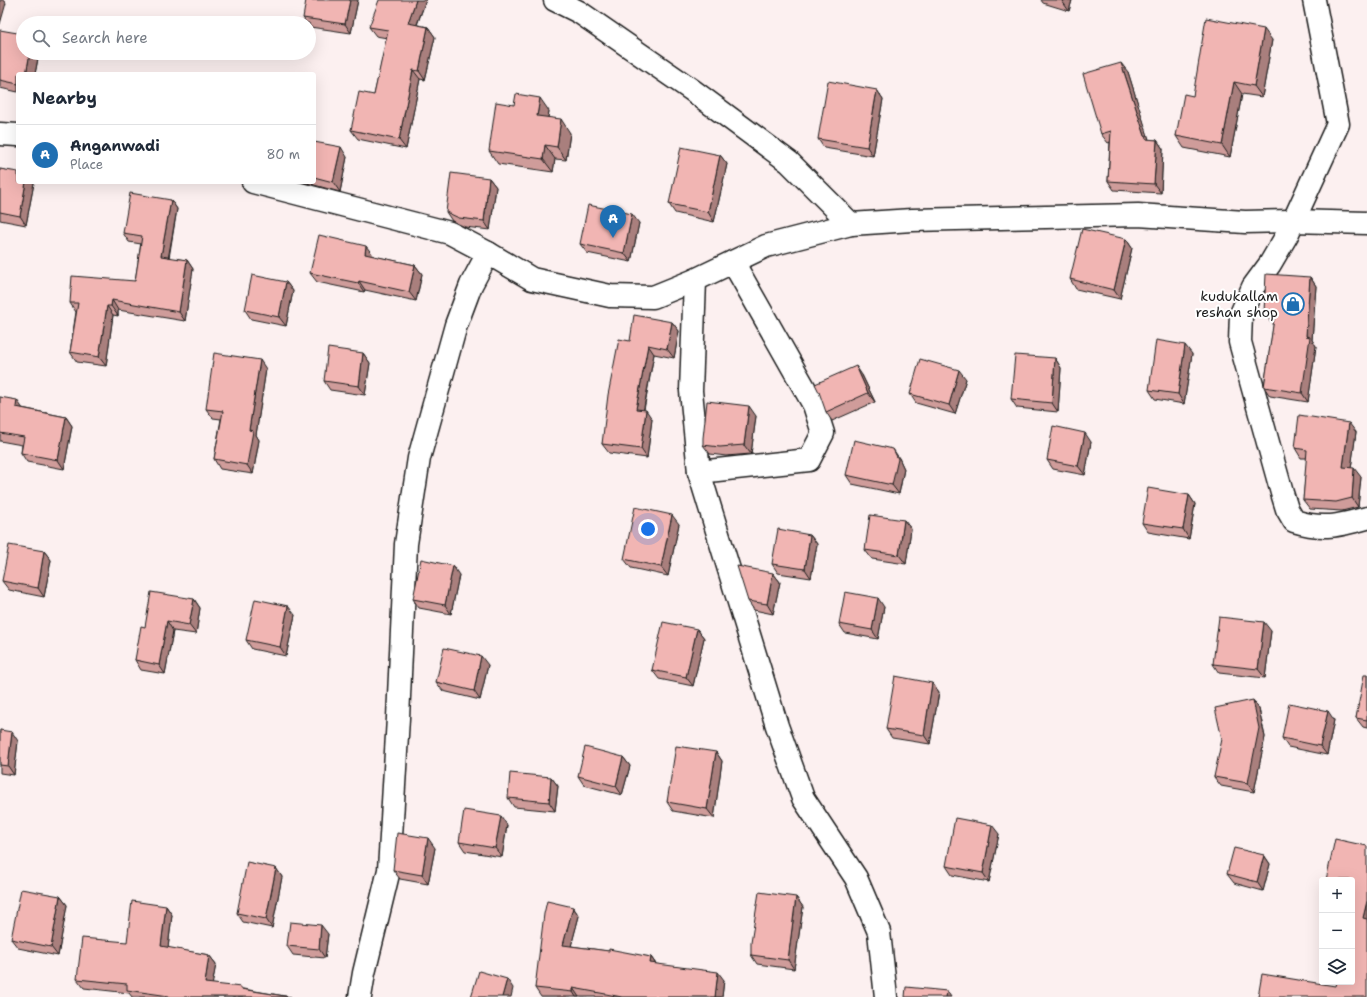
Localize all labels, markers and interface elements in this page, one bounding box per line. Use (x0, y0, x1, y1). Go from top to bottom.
search box (16, 16, 316, 60)
icon: search (30, 27, 52, 49)
text: Search here (62, 28, 148, 48)
text: Nearby (32, 87, 97, 109)
text: Anganwadi (70, 136, 160, 156)
text: A (40, 146, 50, 163)
text: 80 m (266, 146, 300, 163)
text: Place (70, 156, 103, 173)
pin: A (600, 205, 626, 238)
place label: kudukallam reshan shop (1196, 287, 1278, 321)
shop icon: kudukallam reshan shop (1280, 291, 1306, 317)
your location (638, 519, 658, 539)
map controls (1319, 877, 1355, 985)
button: + (1319, 877, 1355, 913)
button: − (1319, 913, 1355, 949)
button: layers (1319, 949, 1355, 985)

